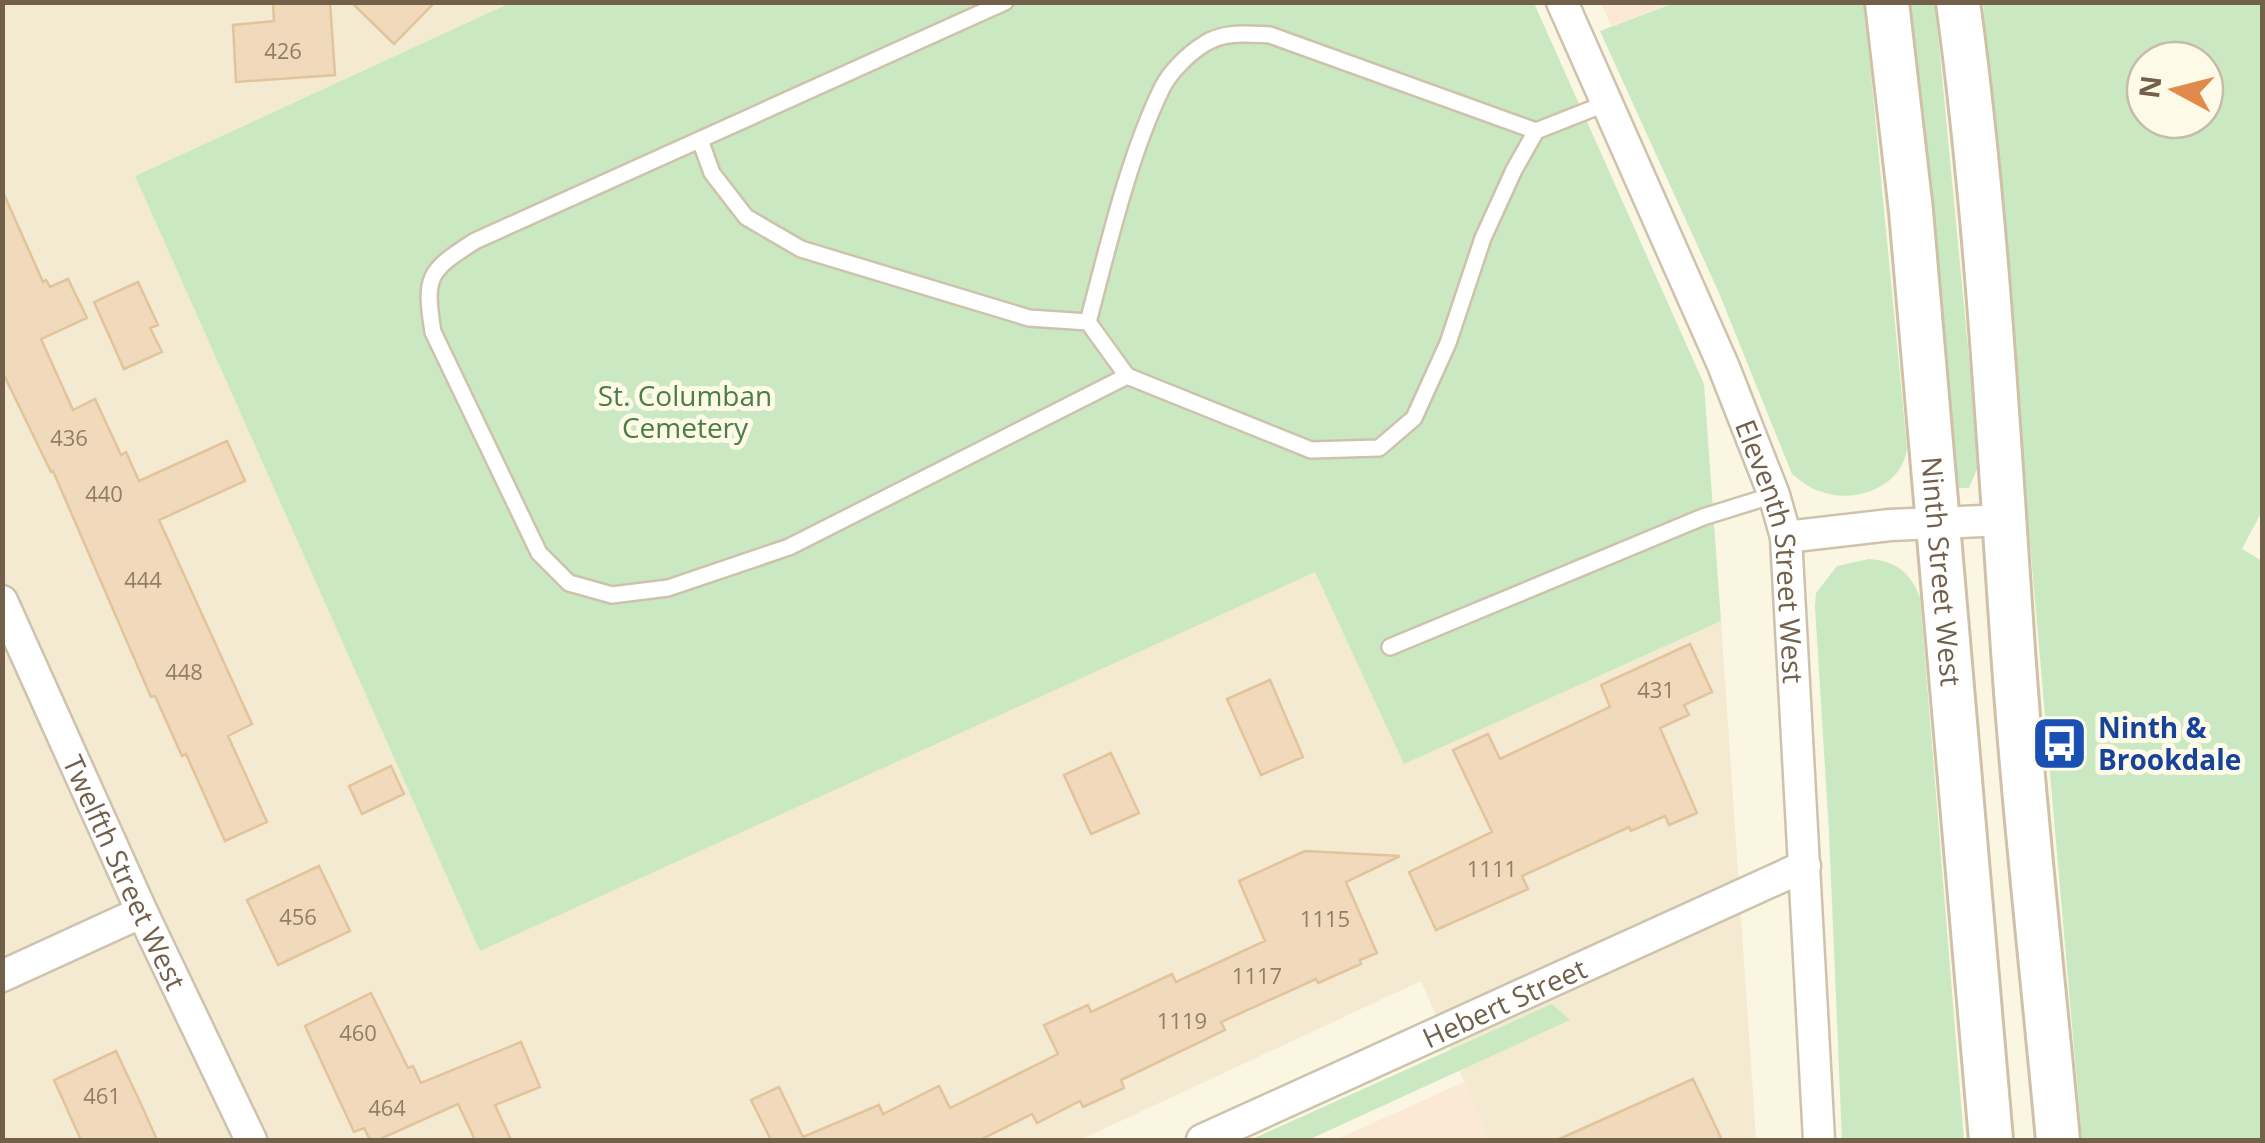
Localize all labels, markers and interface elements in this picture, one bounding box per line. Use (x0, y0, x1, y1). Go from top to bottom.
house number: 426 (264, 35, 302, 65)
north arrow (2125, 40, 2225, 140)
text: N (2129, 73, 2169, 100)
park label: St. Columban Cemetery (598, 376, 772, 446)
street label: Eleventh Street West (1727, 414, 1813, 684)
house number: 436 (50, 422, 88, 452)
street label: Ninth Street West (1913, 455, 1971, 688)
house number: 440 (85, 478, 123, 508)
house number: 444 (124, 564, 162, 594)
house number: 448 (165, 656, 203, 686)
house number: 431 (1637, 674, 1675, 704)
place label: Ninth & Brookdale (2098, 708, 2241, 778)
bus stop icon: Ninth & Brookdale (2029, 713, 2089, 773)
street label: Twelfth Street West (55, 749, 195, 996)
house number: 1111 (1467, 853, 1517, 883)
house number: 456 (279, 901, 317, 931)
house number: 1115 (1300, 903, 1350, 933)
street label: Hebert Street (1416, 949, 1592, 1056)
house number: 1117 (1232, 960, 1282, 990)
house number: 1119 (1157, 1005, 1207, 1035)
house number: 460 (339, 1017, 377, 1047)
house number: 461 (83, 1080, 121, 1110)
house number: 464 (368, 1092, 406, 1122)

